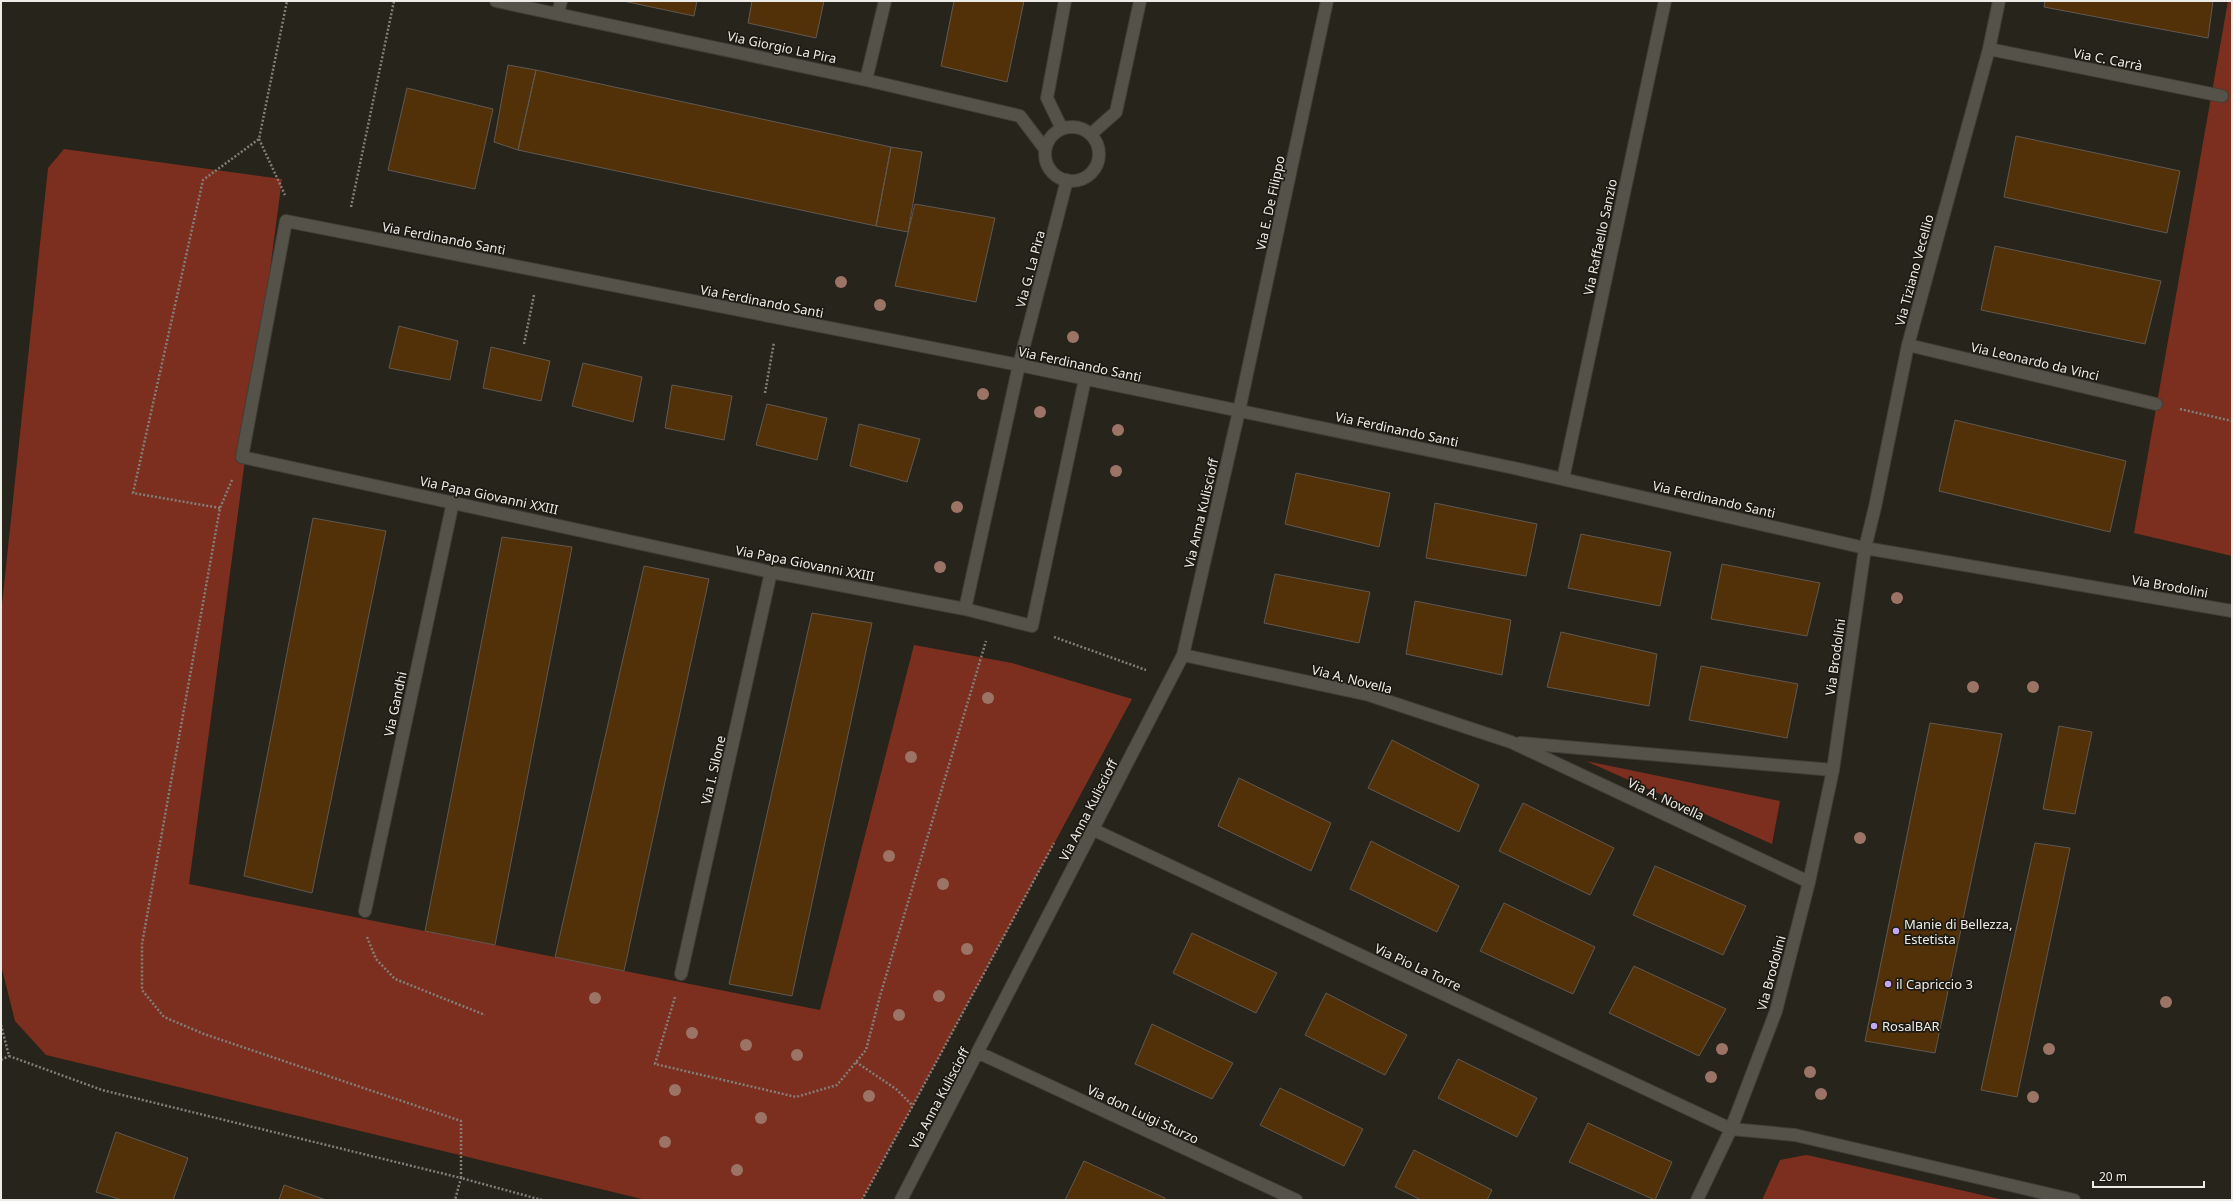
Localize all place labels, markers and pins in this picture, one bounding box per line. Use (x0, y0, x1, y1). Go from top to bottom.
place label: Manie di Bellezza, Estetista (1904, 915, 2013, 948)
marker: Manie di Bellezza, Estetista (1891, 926, 1901, 936)
place label: il Capriccio 3 (1896, 975, 1973, 993)
marker: il Capriccio 3 (1883, 979, 1893, 989)
place label: RosalBAR (1882, 1017, 1940, 1035)
marker: RosalBAR (1869, 1021, 1879, 1031)

